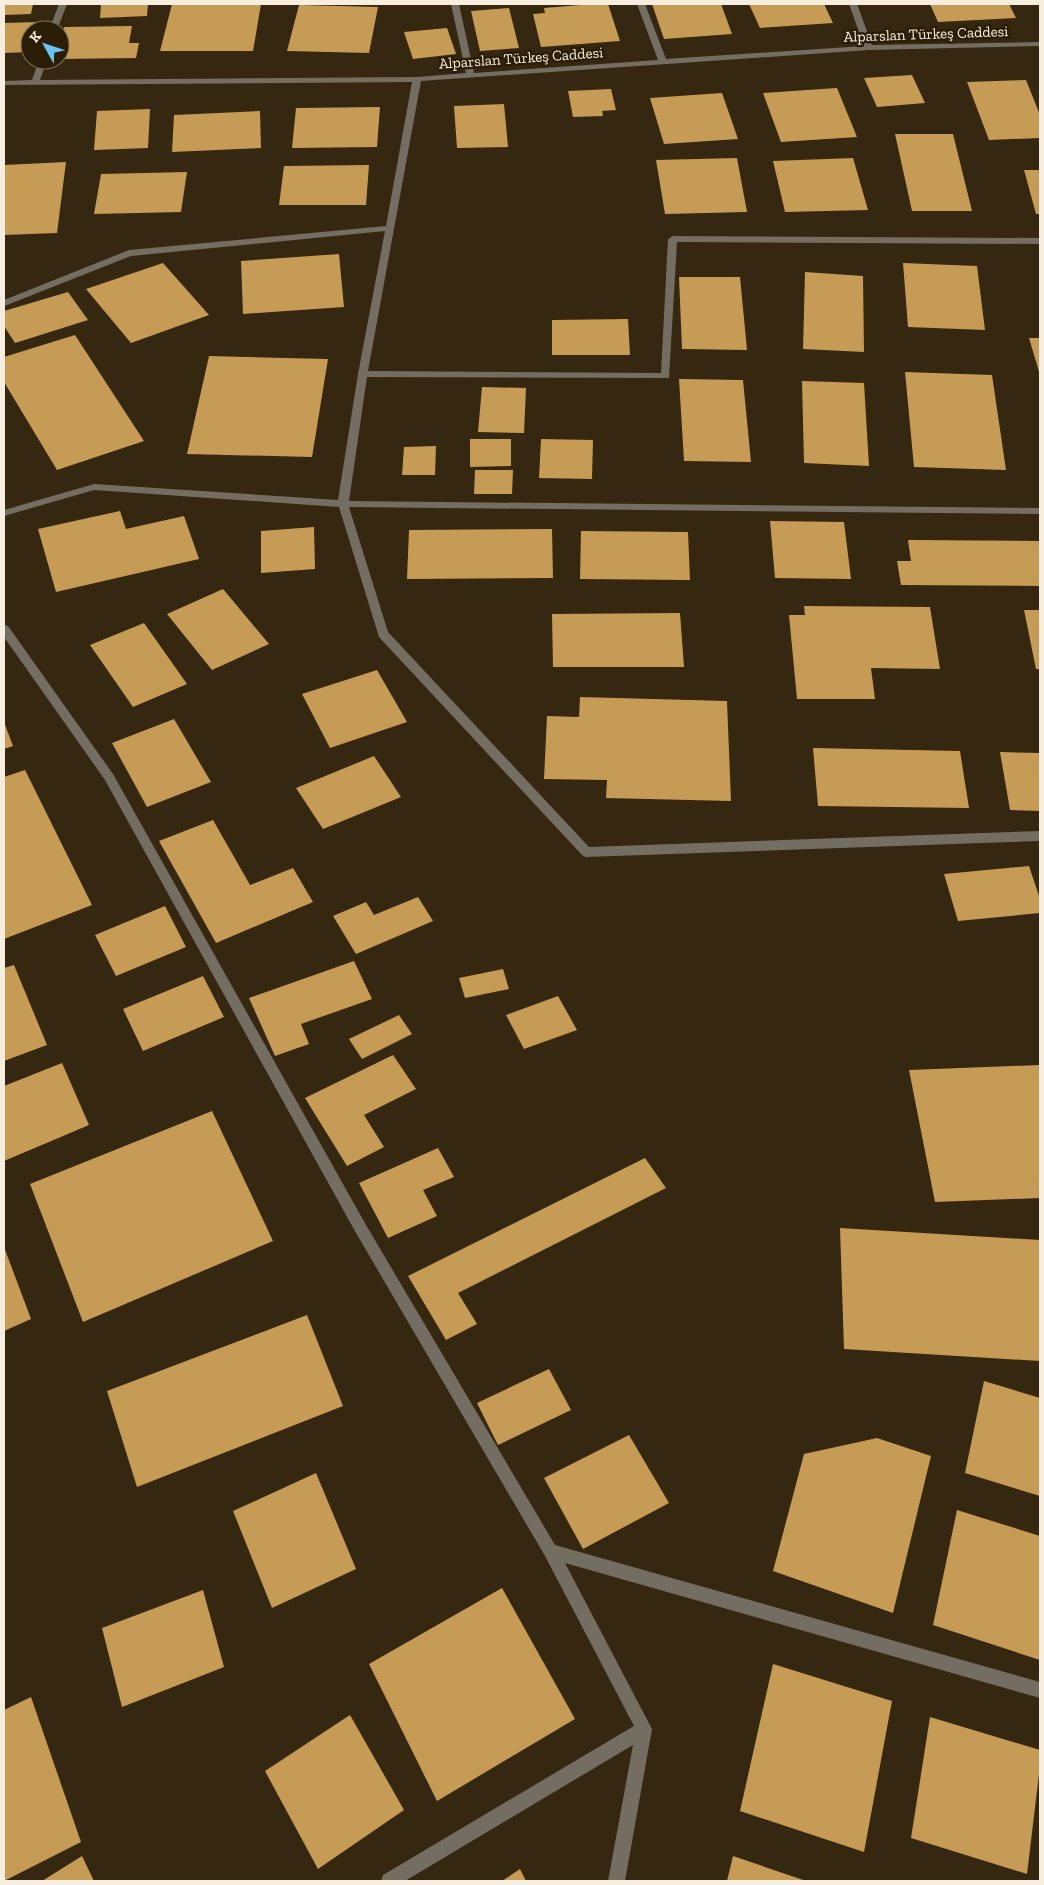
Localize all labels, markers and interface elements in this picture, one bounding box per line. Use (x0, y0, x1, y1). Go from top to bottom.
north arrow (20, 20, 70, 70)
street label: Alparslan Türkeş Caddesi (843, 22, 1009, 46)
text: K (26, 27, 45, 46)
street label: Alparslan Türkeş Caddesi (438, 43, 604, 73)

